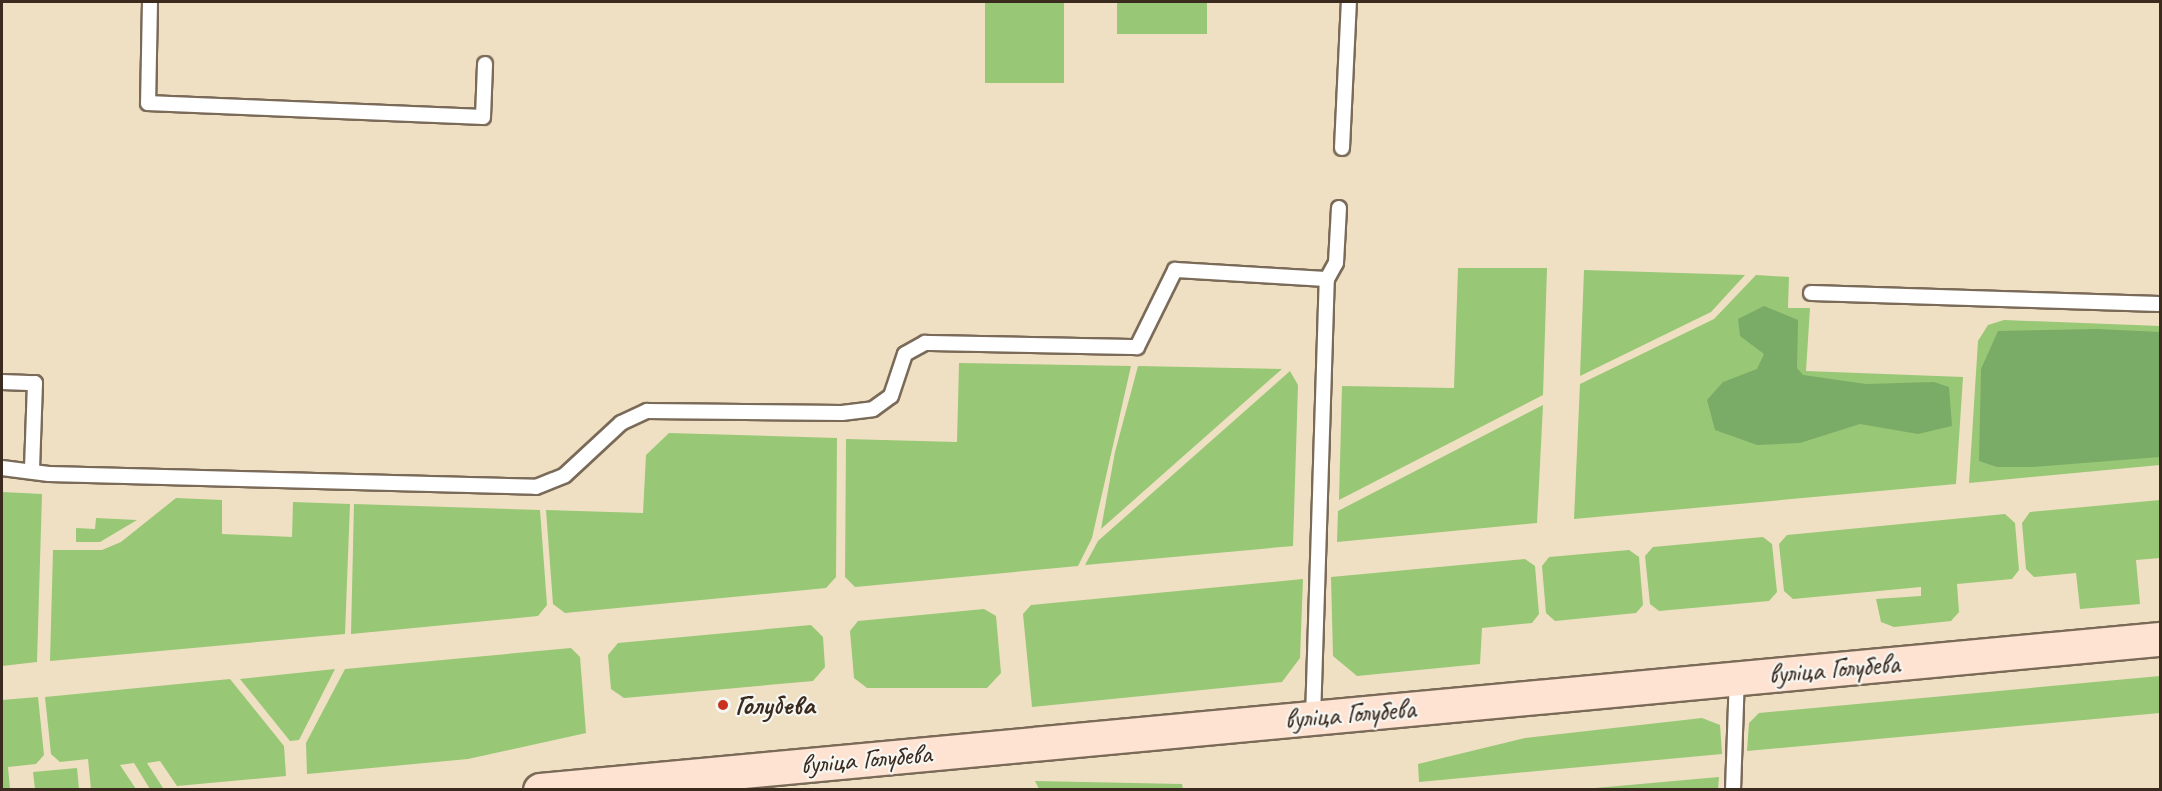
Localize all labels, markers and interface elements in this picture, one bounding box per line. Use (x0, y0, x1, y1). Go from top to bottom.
street label: вуліца Голубева (1766, 646, 1902, 692)
place label: Голубева (735, 688, 815, 722)
street label: вуліца Голубева (1282, 691, 1418, 737)
marker: Голубева (716, 698, 730, 712)
street label: вуліца Голубева (798, 736, 934, 782)

